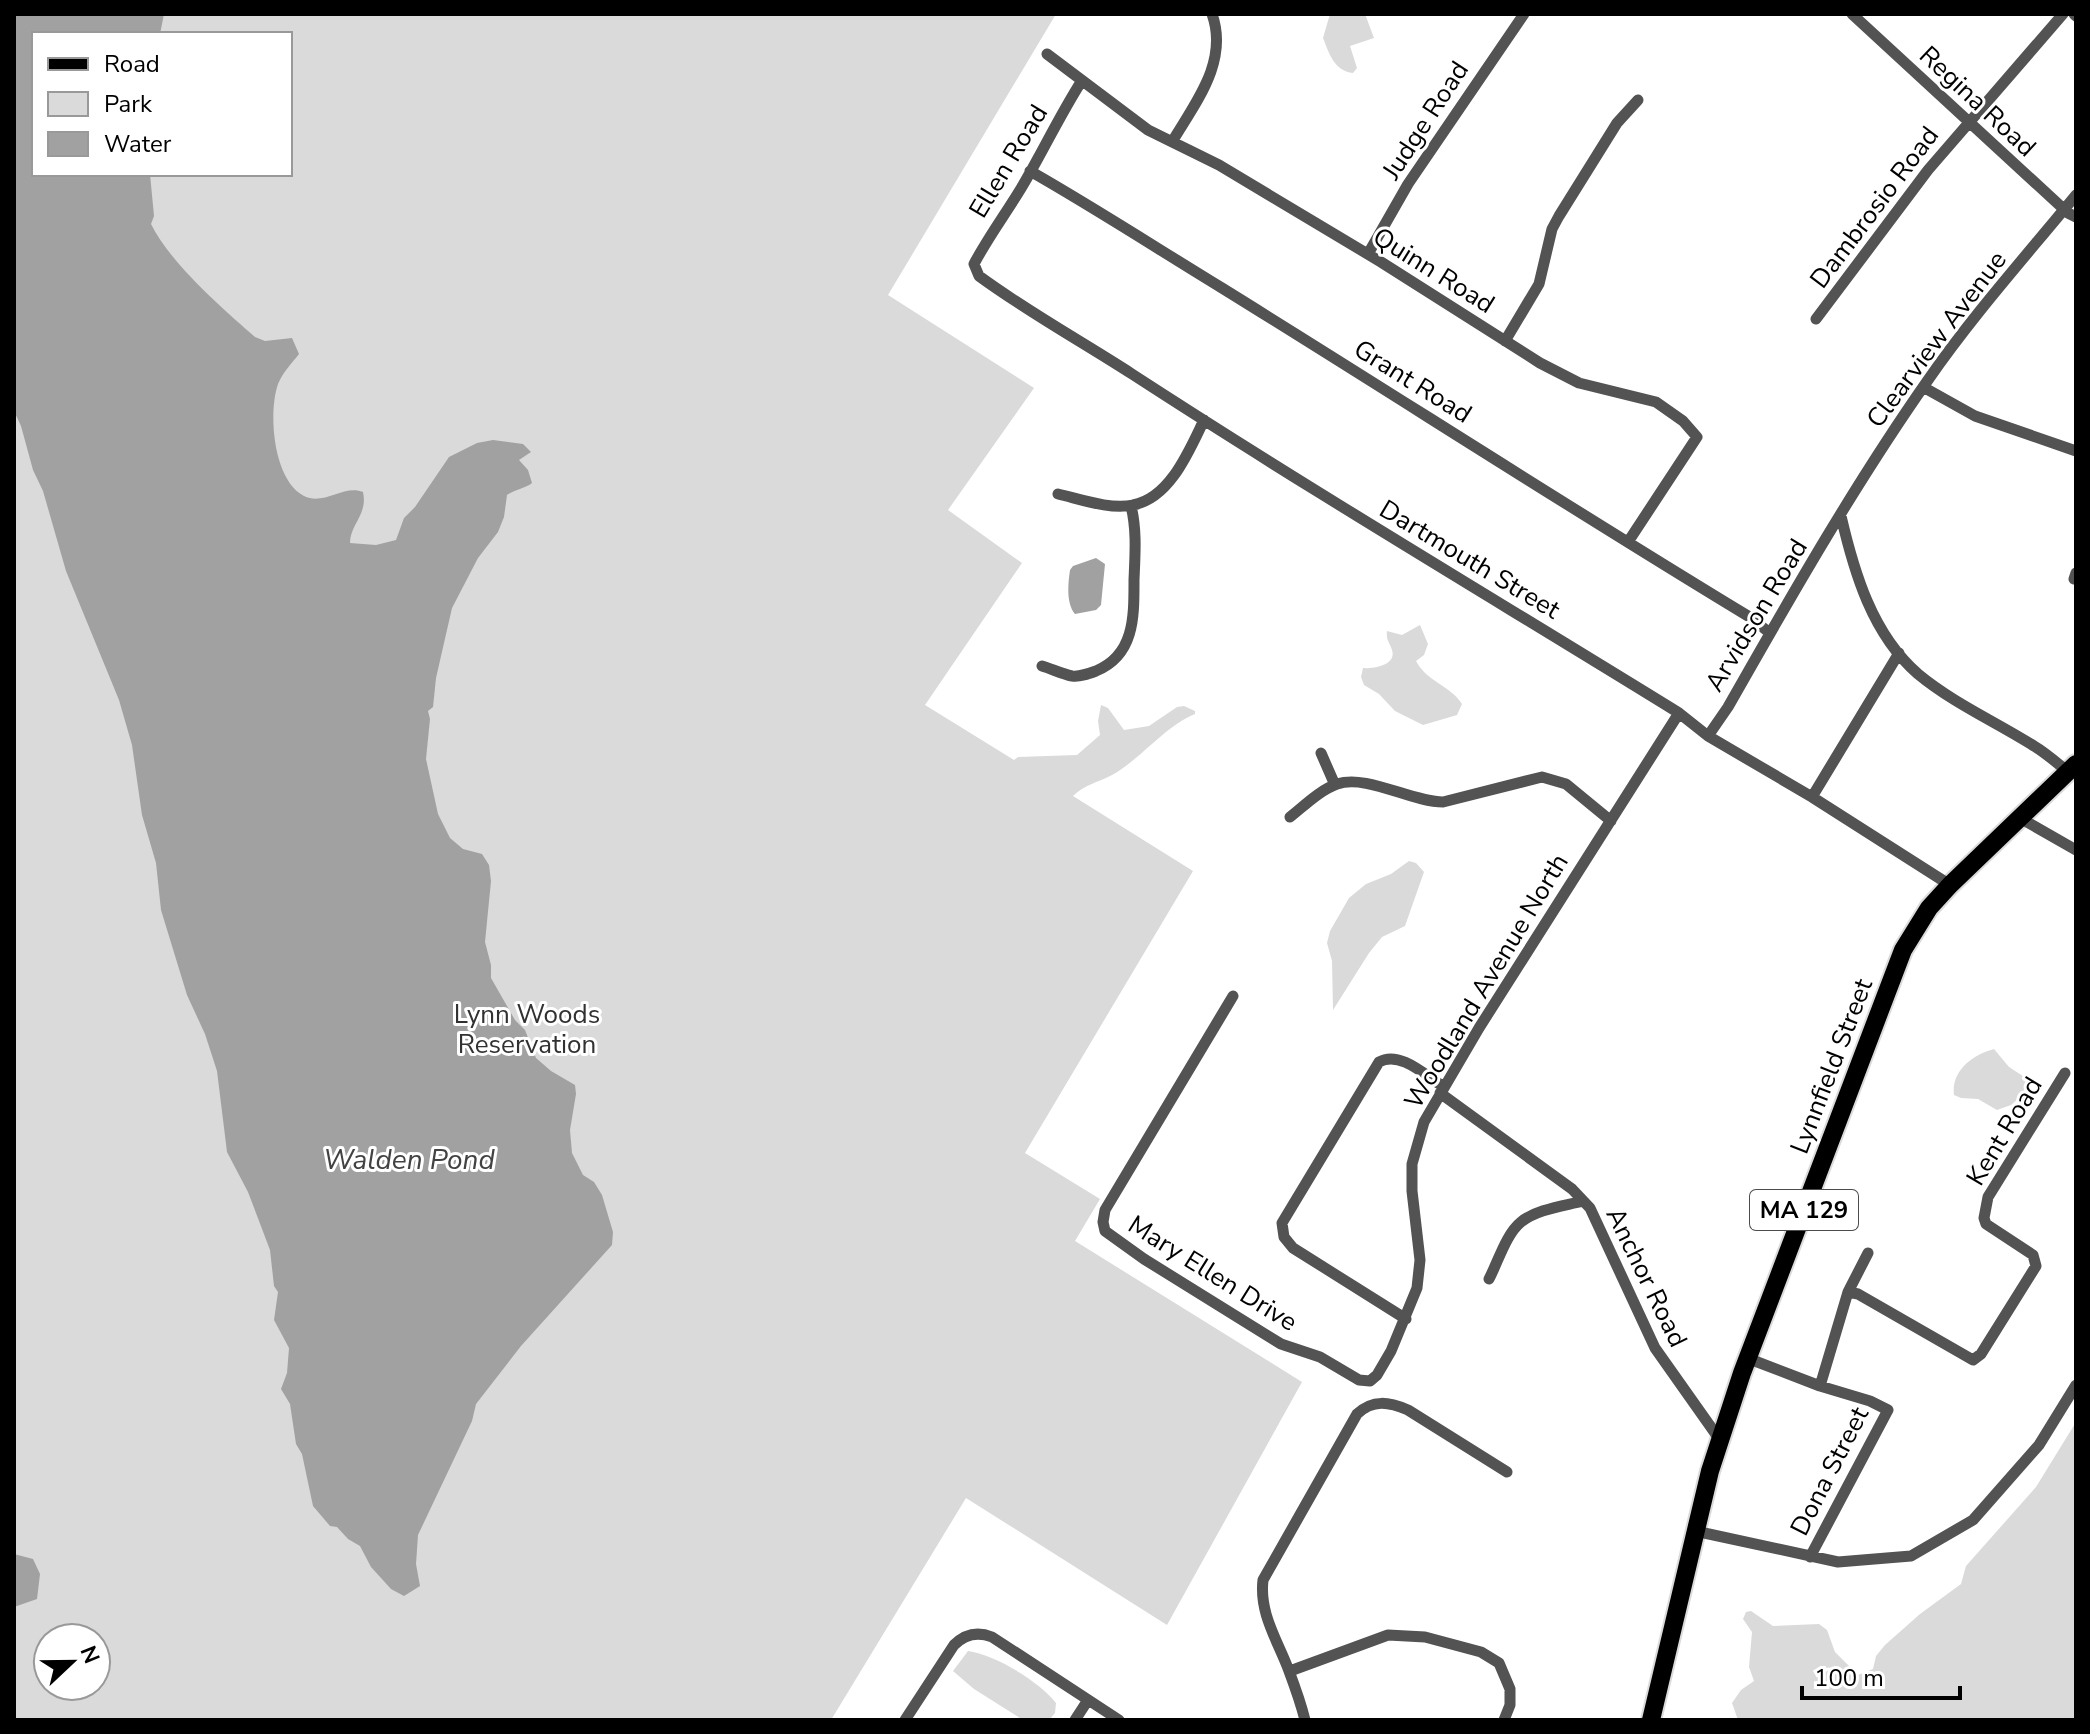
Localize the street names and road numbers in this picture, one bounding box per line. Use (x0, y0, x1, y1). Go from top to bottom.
street label: Regina Road (1912, 38, 2044, 165)
street label: Judge Road (1374, 54, 1477, 187)
street label: Ellen Road (961, 98, 1056, 224)
street label: Dambrosio Road (1802, 119, 1947, 295)
street label: Quinn Road (1366, 219, 1501, 322)
street label: Clearview Avenue (1858, 244, 2014, 435)
street label: Grant Road (1347, 331, 1478, 431)
street label: Dartmouth Street (1373, 492, 1567, 628)
street label: Arvidson Road (1697, 532, 1816, 698)
street label: Woodland Avenue North (1396, 847, 1577, 1115)
street label: Lynnfield Street (1782, 973, 1881, 1159)
street label: Kent Road (1958, 1070, 2051, 1192)
road number: MA 129 (1750, 1190, 1858, 1230)
street label: Anchor Road (1598, 1201, 1695, 1353)
street label: Mary Ellen Drive (1121, 1207, 1304, 1340)
street label: Dona Street (1782, 1400, 1877, 1542)

